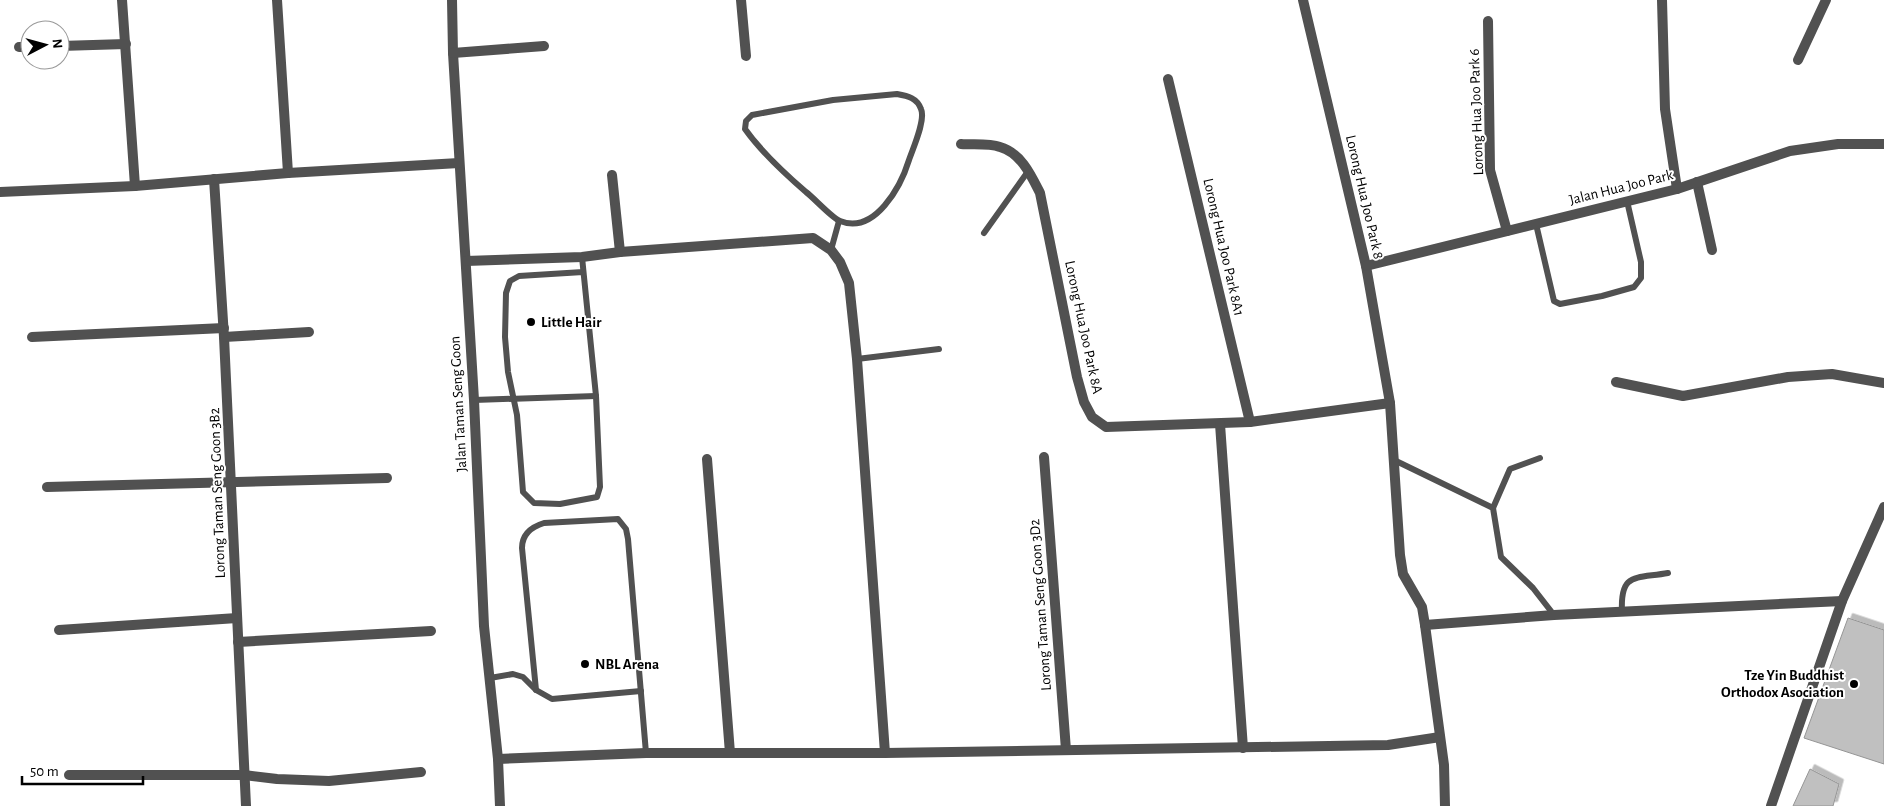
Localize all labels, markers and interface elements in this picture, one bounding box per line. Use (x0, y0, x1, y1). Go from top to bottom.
north arrow (20, 20, 70, 70)
text: N (49, 38, 64, 49)
street label: Lorong Hua Joo Park 6 (1467, 48, 1486, 176)
street label: Lorong Hua Joo Park 8 (1343, 134, 1386, 261)
street label: Jalan Hua Joo Park (1568, 167, 1675, 208)
street label: Lorong Hua Joo Park 8A1 (1200, 177, 1247, 317)
street label: Lorong Hua Joo Park 8A (1062, 259, 1105, 395)
place label: Little Hair (541, 315, 602, 330)
marker: Little Hair (525, 316, 537, 328)
street label: Jalan Taman Seng Goon (447, 335, 470, 472)
street label: Lorong Taman Seng Goon 3B2 (207, 407, 228, 579)
street label: Lorong Taman Seng Goon 3D2 (1027, 518, 1054, 691)
place label: NBL Arena (595, 657, 659, 672)
marker: NBL Arena (579, 658, 591, 670)
place label: Tze Yin Buddhist Orthodox Asociation (1721, 668, 1844, 700)
marker: Tze Yin Buddhist Orthodox Asociation (1848, 678, 1860, 690)
scale bar (22, 754, 144, 786)
text: 50 m (30, 764, 59, 779)

